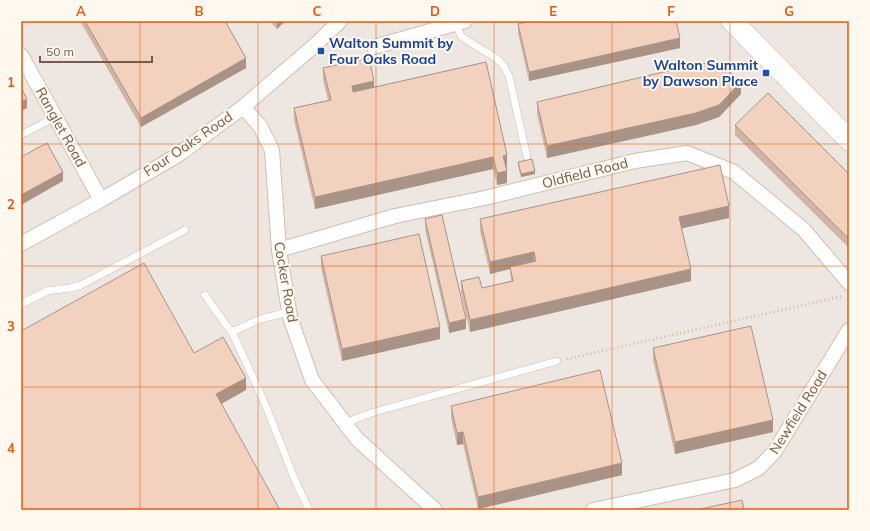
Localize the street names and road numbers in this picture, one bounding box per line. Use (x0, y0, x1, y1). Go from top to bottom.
street label: Ranglet Road (32, 84, 90, 170)
street label: Four Oaks Road (140, 108, 236, 180)
street label: Oldfield Road (540, 154, 630, 192)
street label: Cocker Road (270, 240, 302, 324)
street label: Newfield Road (765, 367, 831, 457)

